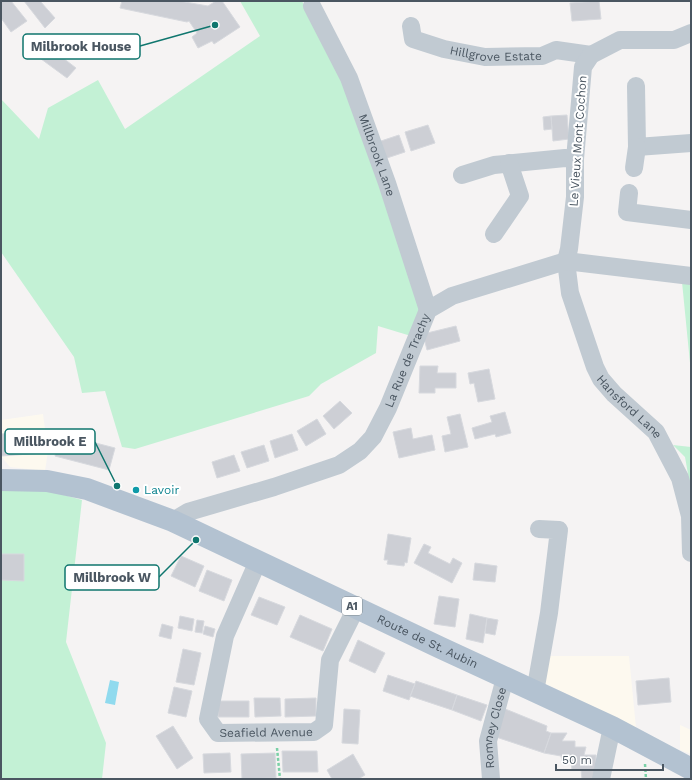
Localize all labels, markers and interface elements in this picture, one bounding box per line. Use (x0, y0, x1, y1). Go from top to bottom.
callout: Milbrook House (23, 34, 140, 59)
text: Milbrook House (31, 39, 132, 54)
street label: Hillgrove Estate (449, 43, 542, 64)
street label: Le Vieux Mont Cochon (566, 75, 590, 207)
street label: Millbrook Lane (356, 112, 398, 198)
street label: La Rue de Trachy (382, 311, 433, 410)
street label: Hansford Lane (594, 372, 665, 441)
callout: Millbrook E (5, 429, 95, 454)
text: Millbrook E (13, 434, 87, 449)
place label: Lavoir (144, 483, 179, 497)
marker: Lavoir (131, 485, 141, 495)
callout: Millbrook W (65, 565, 159, 590)
text: Millbrook W (73, 570, 151, 585)
road number: A1 (342, 597, 362, 615)
street label: Route de St. Aubin (375, 612, 480, 671)
street label: Romney Close (481, 686, 509, 769)
street label: Seafield Avenue (219, 725, 313, 740)
scale bar (556, 746, 663, 772)
text: 50 m (562, 753, 592, 767)

